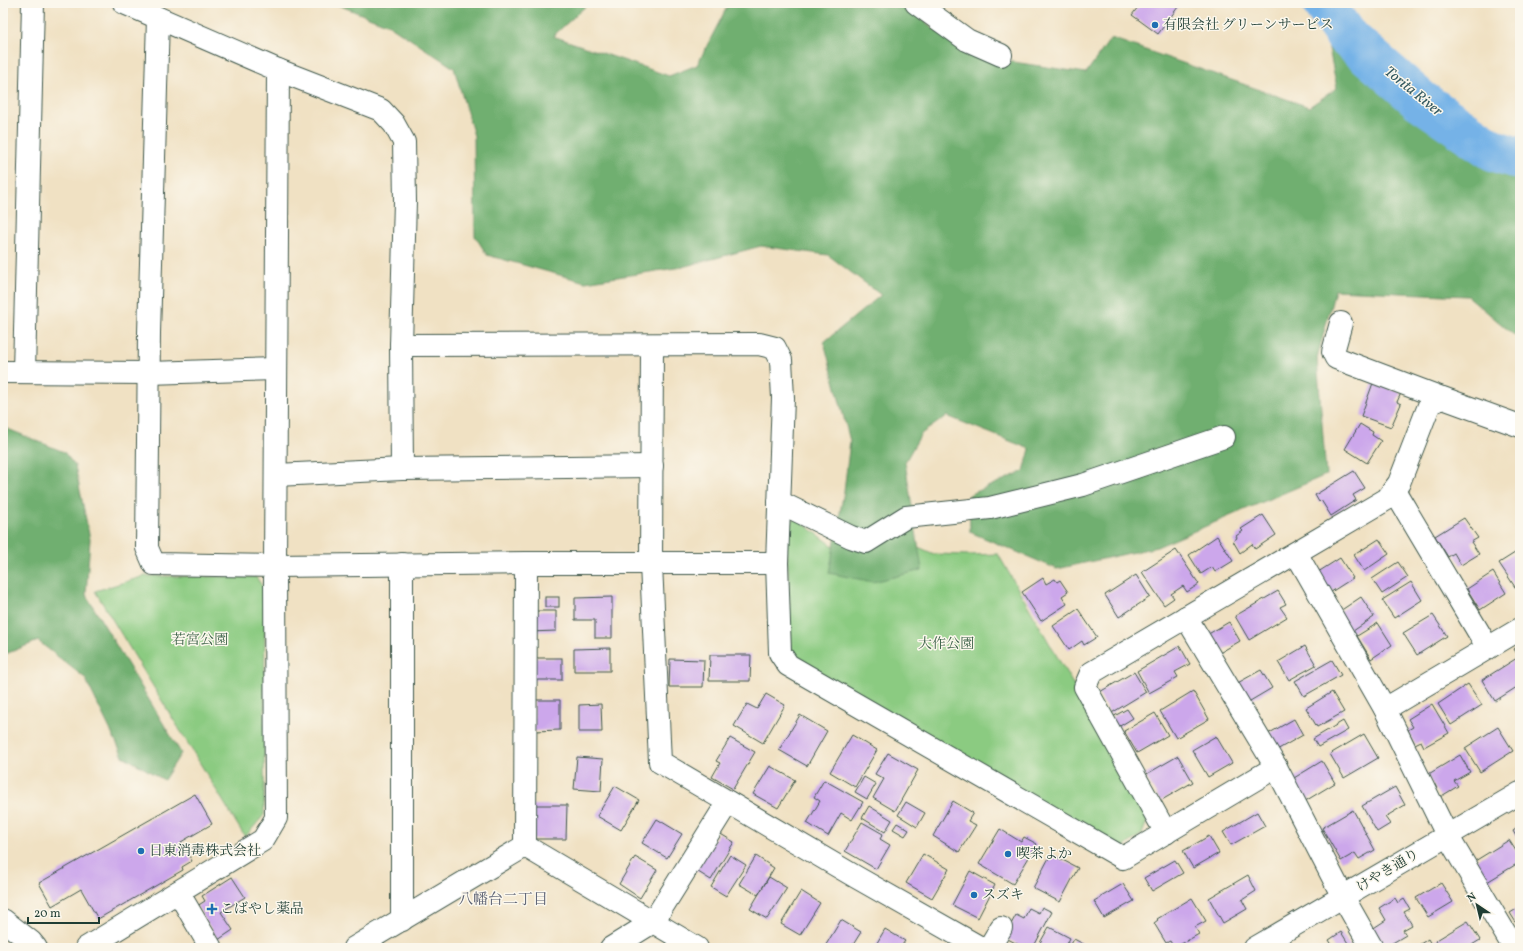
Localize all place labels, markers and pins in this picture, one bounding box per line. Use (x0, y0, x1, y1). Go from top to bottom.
place label: 有限会社 グリーンサービス (1163, 16, 1334, 35)
marker: 有限会社 グリーンサービス (1150, 20, 1160, 30)
place label: 日東消毒株式会社 (149, 842, 261, 861)
place label: 喫茶よか (1016, 845, 1072, 864)
marker: 日東消毒株式会社 (136, 846, 146, 856)
marker: 喫茶よか (1003, 849, 1013, 859)
place label: スズキ (982, 886, 1024, 905)
marker: スズキ (969, 890, 979, 900)
place label: こばやし薬品 (220, 900, 304, 919)
marker: こばやし薬品 (207, 904, 217, 914)

